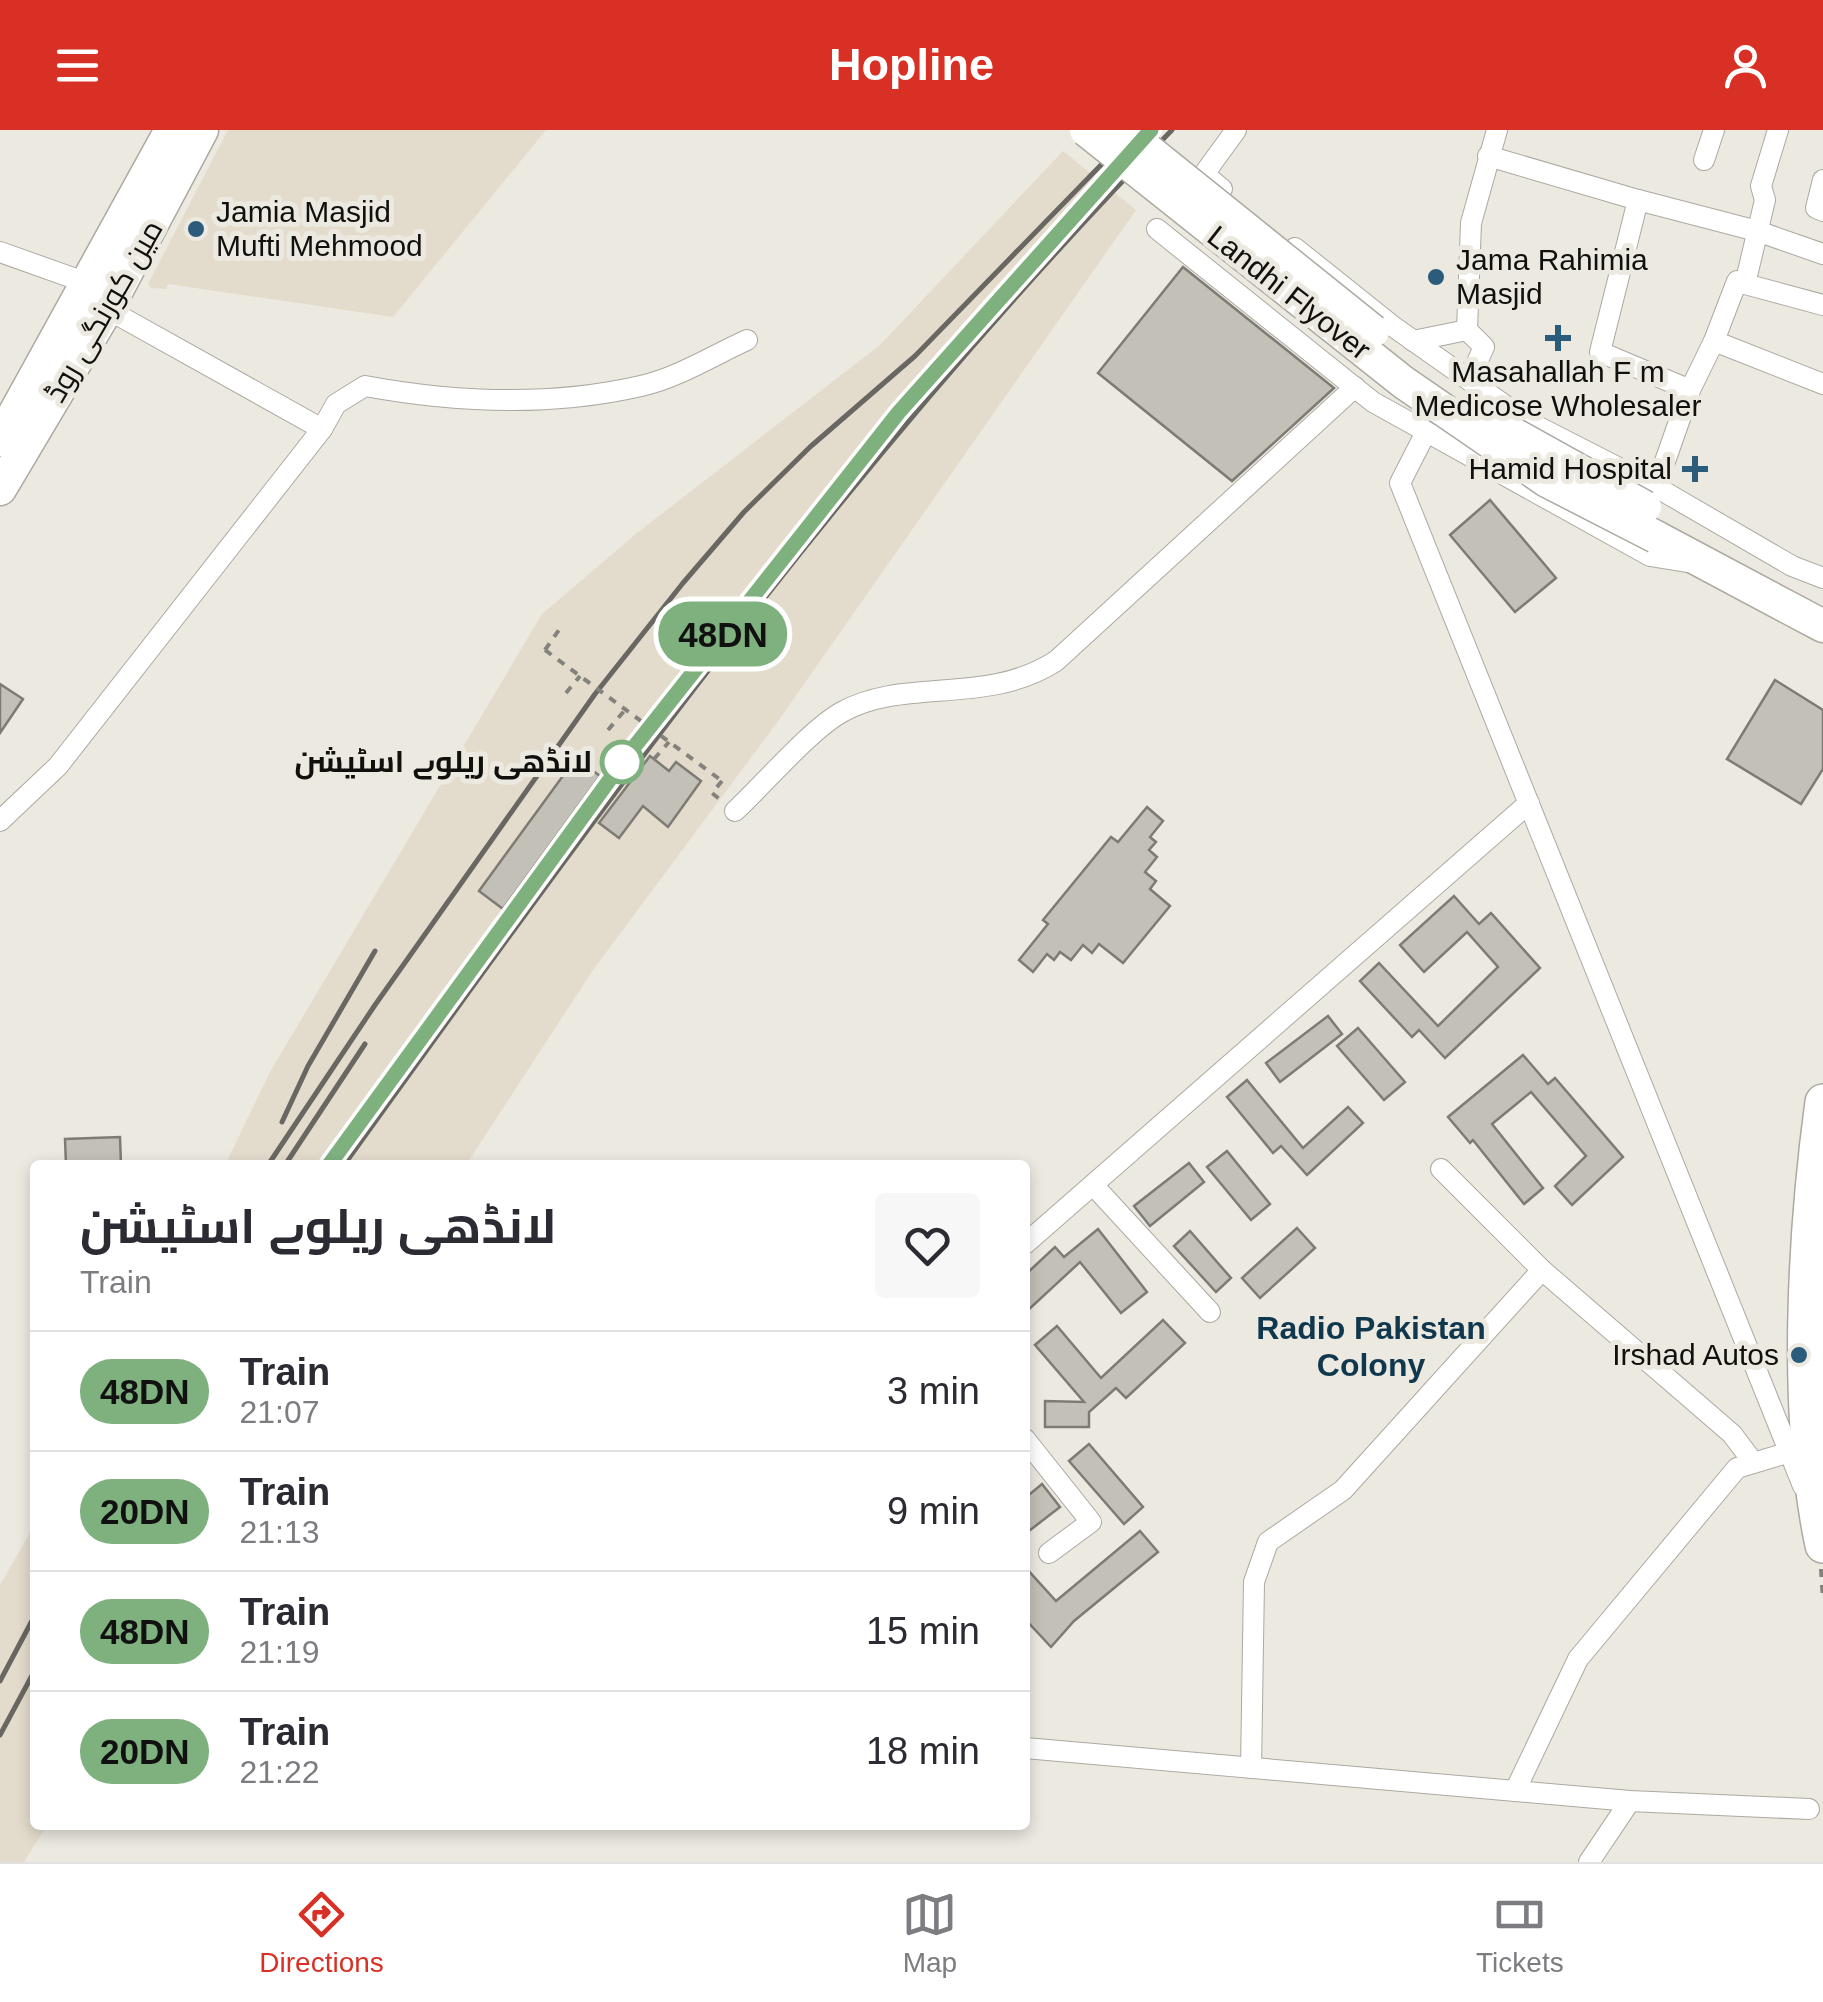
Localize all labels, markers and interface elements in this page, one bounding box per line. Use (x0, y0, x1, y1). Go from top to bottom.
icon: menu (50, 38, 105, 93)
icon: person (1718, 38, 1773, 93)
text: Hopline (829, 39, 994, 90)
place label: Jamia Masjid Mufti Mehmood (216, 195, 423, 262)
street label: مین کورنگی روڈ (38, 214, 171, 408)
marker: Jamia Masjid Mufti Mehmood (185, 218, 207, 240)
street label: Landhi Flyover (1202, 219, 1377, 366)
place label: Jama Rahimia Masjid (1456, 243, 1648, 310)
marker: Jama Rahimia Masjid (1425, 266, 1447, 288)
marker: Masahallah F m Medicose Wholesaler (1547, 327, 1569, 349)
place label: Masahallah F m Medicose Wholesaler (1415, 355, 1701, 422)
place label: Hamid Hospital (1469, 452, 1672, 485)
marker: Hamid Hospital (1682, 456, 1708, 482)
line badge: 48DN (653, 602, 793, 666)
text: 48DN (678, 615, 768, 654)
marker: لانڈھی ریلوے اسٹیشن (601, 741, 643, 783)
place label: لانڈھی ریلوے اسٹیشن (295, 745, 592, 780)
button: heart (875, 1193, 980, 1298)
text: لانڈھی ریلوے اسٹیشن (80, 1200, 556, 1253)
text: Train (80, 1264, 152, 1300)
district label: Radio Pakistan Colony (1256, 1310, 1486, 1383)
place label: Irshad Autos (1612, 1338, 1779, 1371)
marker: Irshad Autos (1788, 1344, 1810, 1366)
text: Train (239, 1351, 330, 1393)
text: 3 min (887, 1370, 980, 1412)
text: 48DN (100, 1372, 189, 1411)
text: 21:07 (239, 1394, 320, 1430)
text: Train (239, 1471, 330, 1513)
text: 9 min (887, 1490, 980, 1532)
text: 20DN (100, 1492, 189, 1531)
text: 21:13 (239, 1514, 320, 1550)
text: Train (239, 1591, 330, 1633)
text: 15 min (866, 1610, 980, 1652)
text: 48DN (100, 1612, 189, 1651)
text: 21:19 (239, 1634, 320, 1670)
text: Train (239, 1711, 330, 1753)
text: 18 min (866, 1730, 980, 1772)
text: 20DN (100, 1732, 189, 1771)
text: 21:22 (239, 1754, 320, 1790)
tab: Directions (259, 1887, 384, 1979)
tab: Map (902, 1887, 957, 1979)
tab: Tickets (1476, 1887, 1564, 1979)

